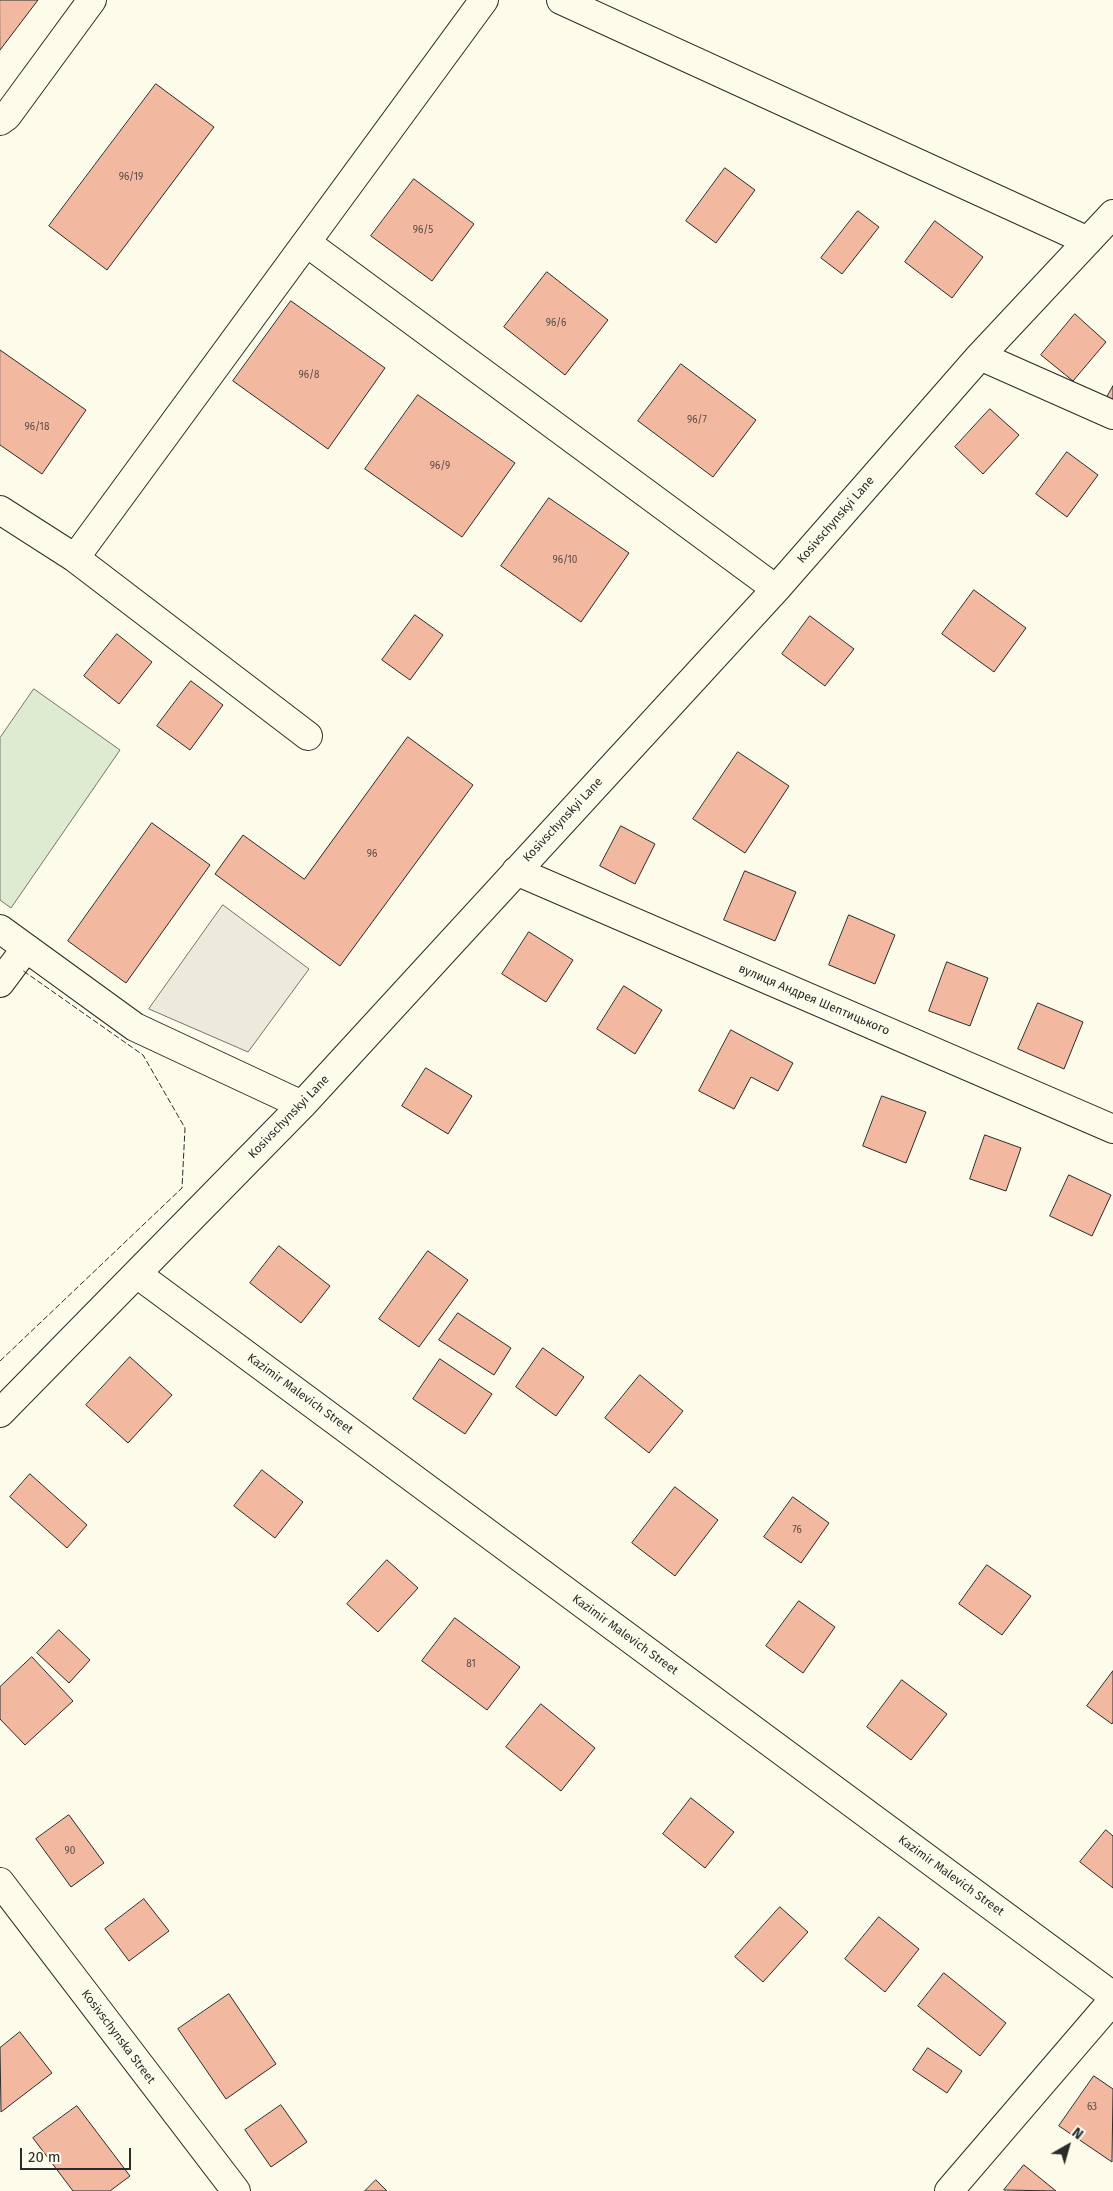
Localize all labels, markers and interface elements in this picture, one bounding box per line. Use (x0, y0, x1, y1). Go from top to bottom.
house number: 96/19 (119, 171, 143, 183)
house number: 96/5 (413, 224, 433, 236)
house number: 96/6 (546, 317, 566, 329)
house number: 96/8 (299, 369, 319, 381)
house number: 96/7 (687, 414, 707, 426)
house number: 96/18 (25, 421, 49, 433)
house number: 96/9 (430, 460, 450, 472)
street label: Kosivschynskyi Lane (794, 474, 878, 566)
house number: 96/10 (553, 554, 577, 566)
street label: Kosivschynskyi Lane (520, 775, 606, 865)
house number: 96 (367, 848, 377, 860)
street label: вулиця Андрея Шептицького (736, 962, 892, 1038)
street label: Kosivschynskyi Lane (246, 1072, 332, 1162)
street label: Kazimir Malevich Street (244, 1351, 356, 1437)
house number: 76 (792, 1524, 802, 1536)
street label: Kazimir Malevich Street (569, 1592, 681, 1678)
house number: 81 (466, 1658, 476, 1670)
street label: Kazimir Malevich Street (895, 1833, 1007, 1919)
house number: 90 (65, 1845, 75, 1857)
street label: Kosivschynska Street (78, 1987, 158, 2087)
house number: 63 (1087, 2101, 1097, 2113)
north arrow (1043, 2121, 1093, 2171)
text: N (1069, 2124, 1086, 2143)
scale bar (22, 2138, 134, 2170)
text: 20 m (28, 2148, 61, 2166)

